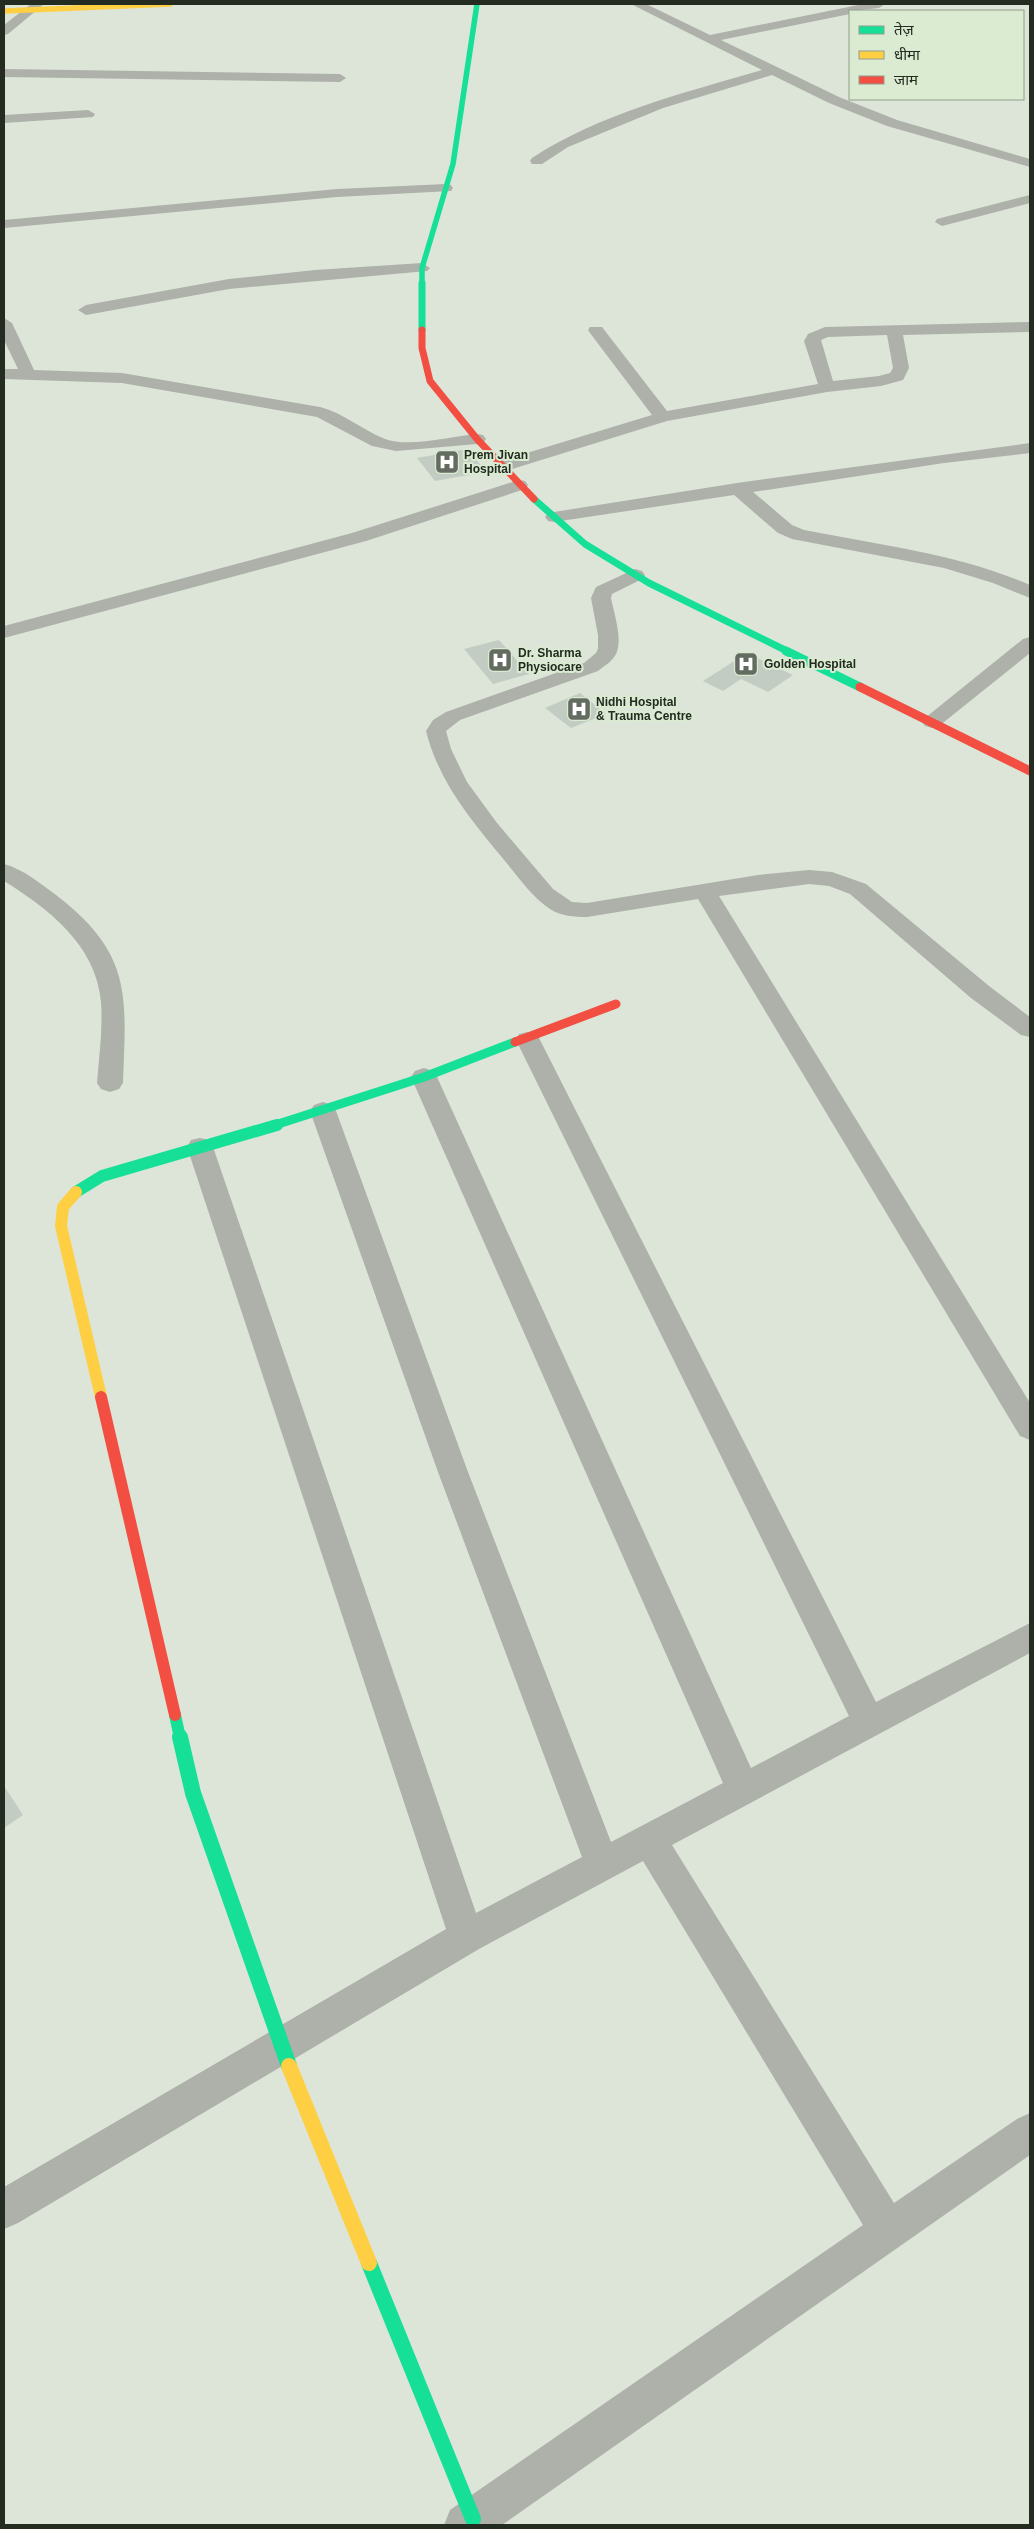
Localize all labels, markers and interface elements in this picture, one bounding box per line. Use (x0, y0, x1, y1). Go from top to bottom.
legend (849, 10, 1024, 100)
text: तेज़ (894, 21, 915, 38)
text: धीमा (894, 46, 921, 63)
text: जाम (894, 71, 919, 88)
place label: Prem Jivan Hospital (464, 448, 528, 476)
hospital icon: Prem Jivan Hospital (434, 449, 460, 475)
place label: Dr. Sharma Physiocare (518, 646, 582, 674)
hospital icon: Dr. Sharma Physiocare (487, 647, 513, 673)
hospital icon: Golden Hospital (733, 651, 759, 677)
place label: Golden Hospital (764, 657, 856, 671)
place label: Nidhi Hospital & Trauma Centre (596, 695, 692, 723)
hospital icon: Nidhi Hospital & Trauma Centre (566, 696, 592, 722)

